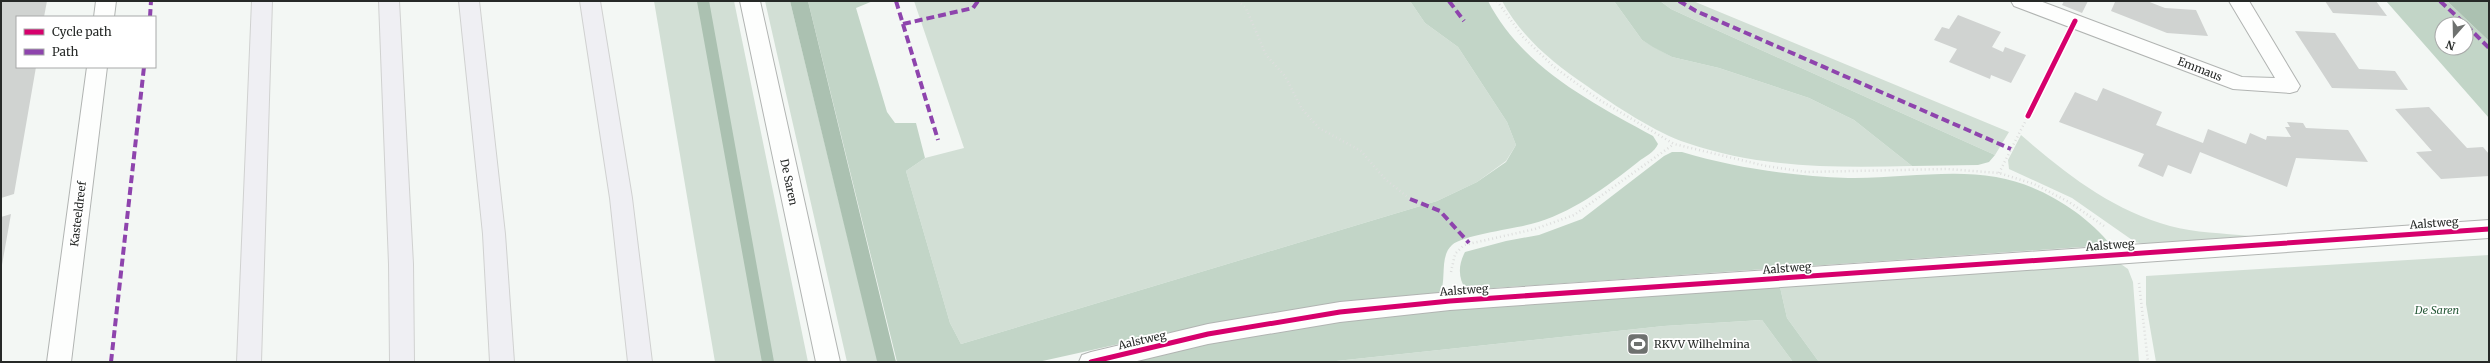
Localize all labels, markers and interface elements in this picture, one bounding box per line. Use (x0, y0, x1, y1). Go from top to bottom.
legend (16, 16, 156, 68)
north arrow (2434, 16, 2474, 56)
text: Cycle path (52, 24, 112, 39)
text: N (2444, 37, 2457, 53)
text: Path (52, 44, 78, 59)
street label: Emmaus (2176, 54, 2224, 84)
street label: De Saren (777, 157, 801, 207)
street label: Kasteeldreef (67, 180, 89, 247)
street label: Aalstweg (2408, 214, 2459, 232)
street label: Aalstweg (2084, 236, 2135, 254)
street label: Aalstweg (1761, 259, 1812, 277)
street label: Aalstweg (1438, 281, 1489, 299)
park label: De Saren (2414, 303, 2459, 317)
street label: Aalstweg (1116, 328, 1168, 353)
sports icon: RKVV Wilhelmina (1625, 331, 1651, 357)
place label: RKVV Wilhelmina (1654, 337, 1750, 351)

